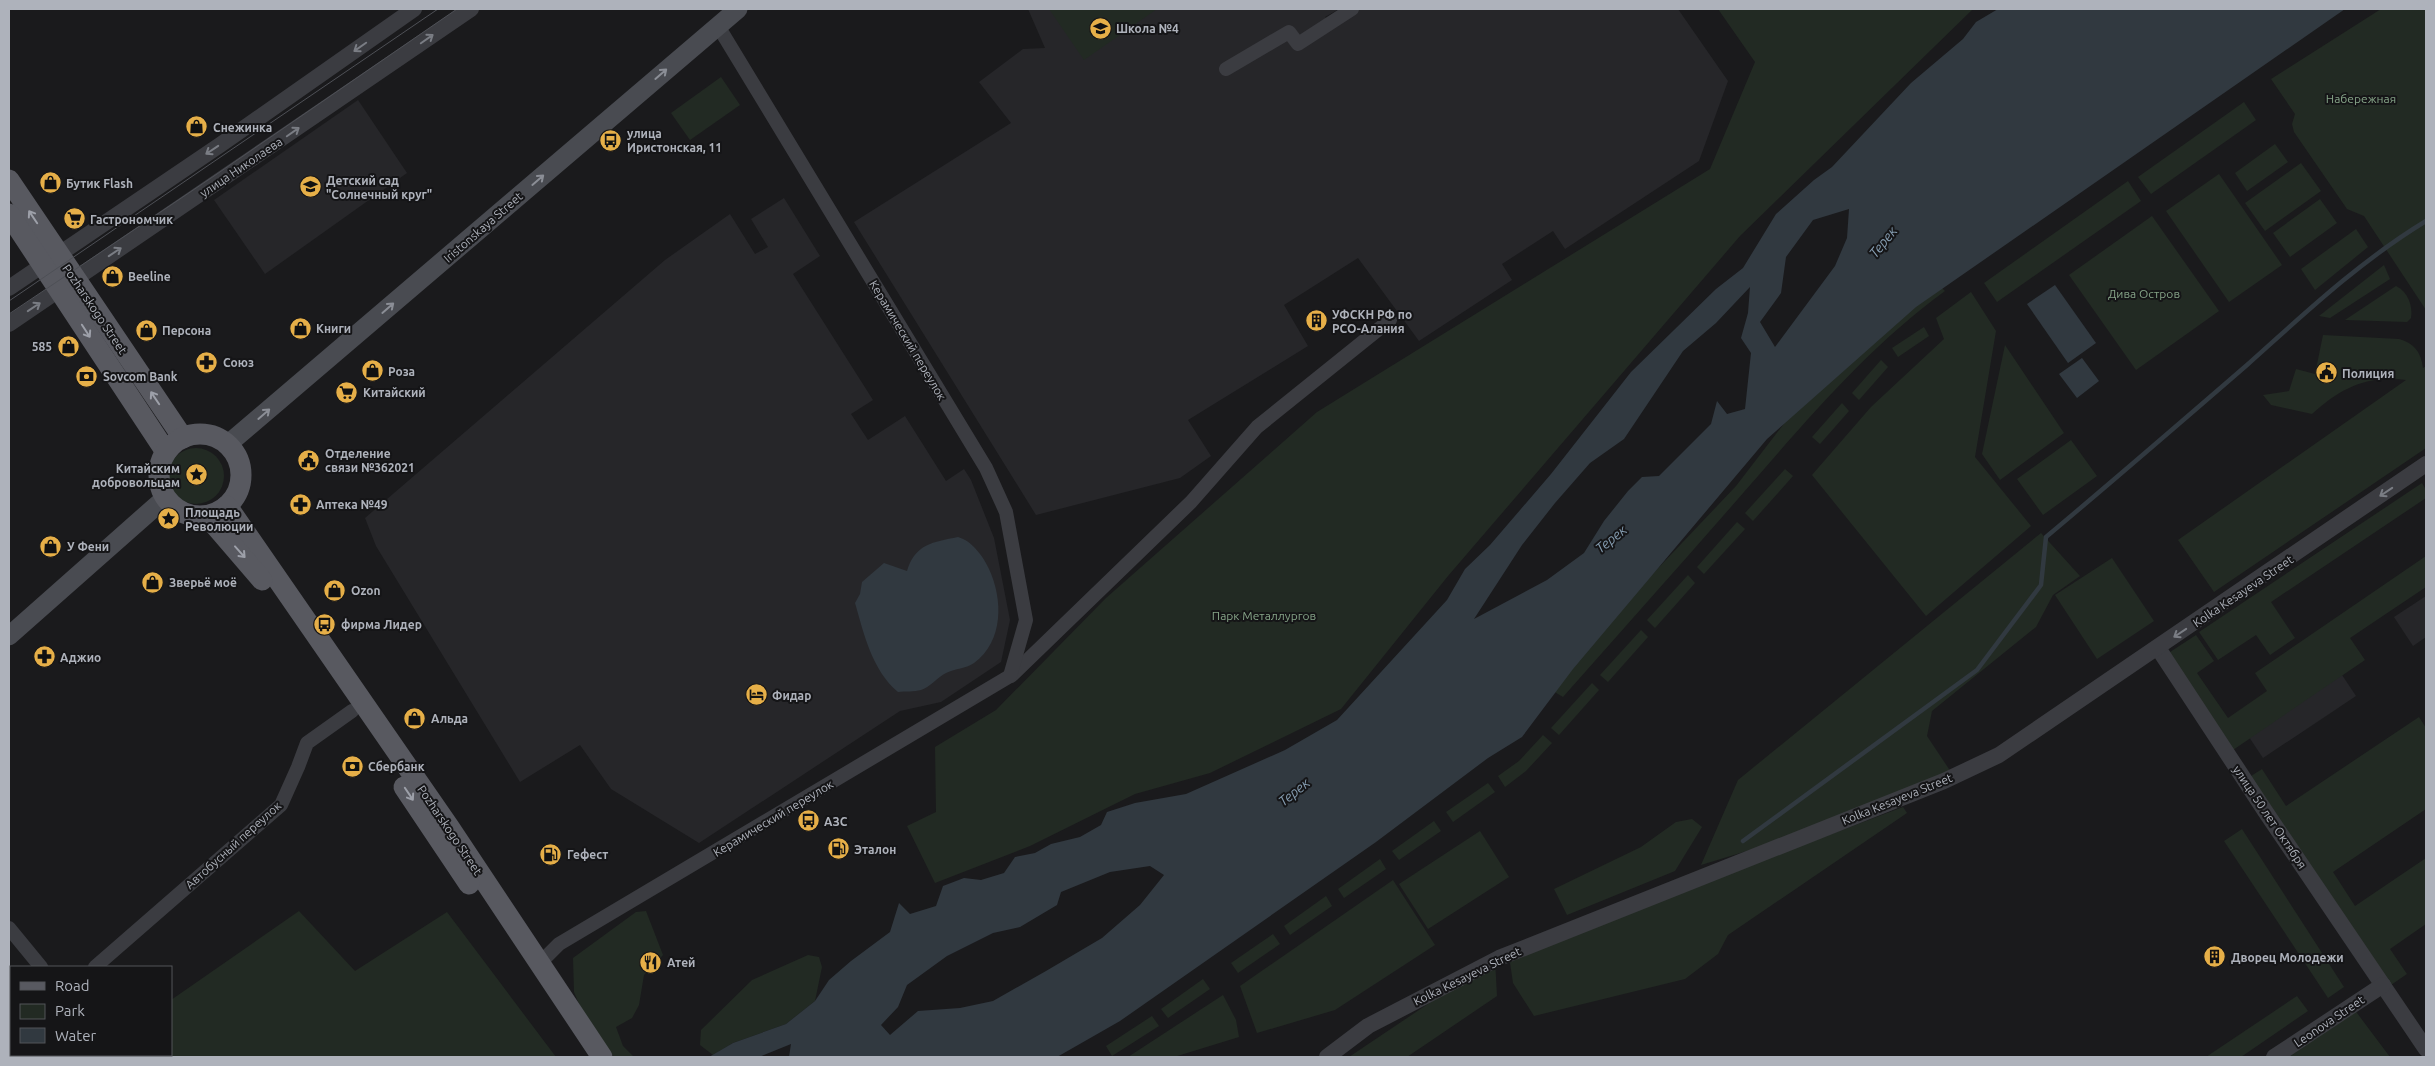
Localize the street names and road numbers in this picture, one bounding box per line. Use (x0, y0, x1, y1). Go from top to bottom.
street label: улица Николаева (197, 135, 285, 199)
street label: Iristonskaya Street (441, 189, 525, 265)
street label: Pozharskogo Street (60, 262, 130, 357)
street label: Керамический переулок (867, 278, 949, 402)
street label: Kolka Kesayeva Street (2190, 552, 2296, 629)
street label: улица 50 лет Октября (2231, 763, 2309, 871)
street label: Kolka Kesayeva Street (1840, 771, 1954, 827)
street label: Керамический переулок (711, 777, 835, 859)
street label: Pozharskogo Street (415, 783, 485, 878)
street label: Автобусный переулок (183, 799, 283, 891)
street label: Kolka Kesayeva Street (1411, 944, 1523, 1008)
street label: Leonova Street (2291, 993, 2367, 1049)

